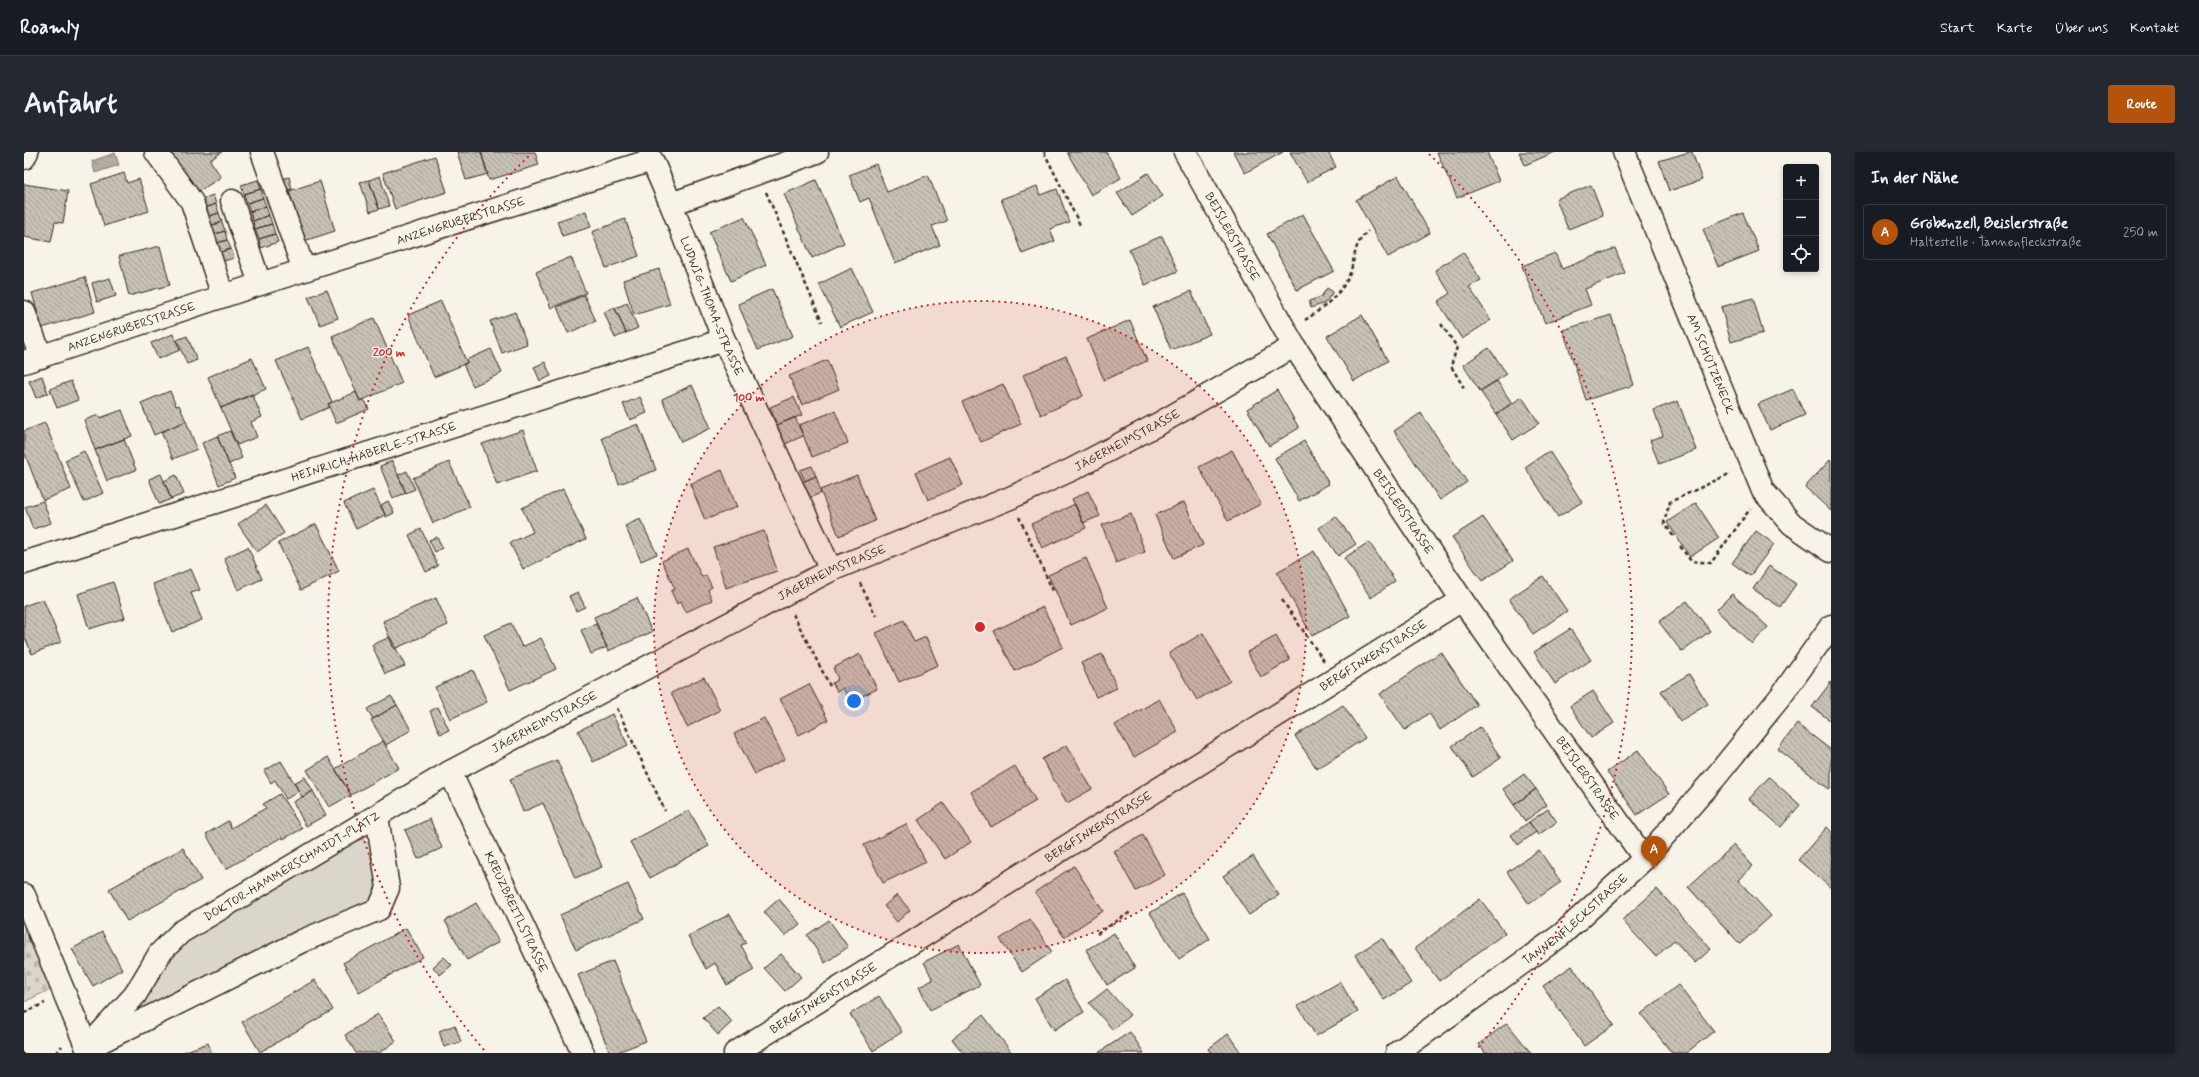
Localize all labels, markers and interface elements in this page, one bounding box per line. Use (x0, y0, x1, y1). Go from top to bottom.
text: Roamly (20, 15, 79, 40)
text: Start (1940, 19, 1975, 37)
text: Karte (1997, 19, 2032, 37)
text: Über uns (2054, 19, 2108, 37)
text: Kontakt (2130, 19, 2179, 37)
button: Route (2108, 85, 2175, 123)
text: Anfahrt (24, 86, 117, 123)
map controls (1783, 164, 1819, 272)
button: + (1783, 164, 1819, 200)
text: In der Nähe (1871, 167, 1959, 189)
street label: BEISLERSTRASSE (1200, 190, 1263, 285)
street label: ANZENGRUBERSTRASSE (395, 194, 528, 249)
button: − (1783, 200, 1819, 236)
text: Gröbenzell, Beislerstraße (1910, 214, 2068, 234)
text: A (1881, 224, 1889, 241)
text: 250 m (2123, 224, 2158, 241)
text: Haltestelle · Tannenfleckstraße (1910, 234, 2082, 251)
street label: LUDWIG-THOMA-STRASSE (676, 235, 747, 379)
button: locate (1783, 236, 1819, 272)
street label: ANZENGRUBERSTRASSE (66, 299, 198, 356)
street label: AM SCHÜTZENECK (1682, 312, 1738, 417)
text: 200 m (373, 345, 406, 361)
text: 100 m (733, 390, 766, 406)
street label: JÄGERHEIMSTRASSE (1072, 406, 1184, 476)
street label: HEINRICH-HÄBERLE-STRASSE (289, 419, 459, 486)
street label: BEISLERSTRASSE (1369, 466, 1437, 558)
street label: JÄGERHEIMSTRASSE (775, 542, 889, 605)
street label: BERGFINKENSTRASSE (1317, 616, 1431, 696)
centre of rings (973, 620, 987, 634)
street label: JÄGERHEIMSTRASSE (489, 688, 601, 757)
your location (844, 691, 864, 711)
street label: BEISLERSTRASSE (1552, 734, 1622, 824)
street label: BERGFINKENSTRASSE (1042, 788, 1156, 867)
street label: DOKTOR-HAMMERSCHMIDT-PLATZ (201, 808, 383, 926)
pin: A (1641, 836, 1667, 869)
street label: KREUZBREITLSTRASSE (480, 849, 551, 976)
street label: TANNENFLECKSTRASSE (1520, 870, 1632, 969)
street label: BERGFINKENSTRASSE (767, 959, 881, 1038)

